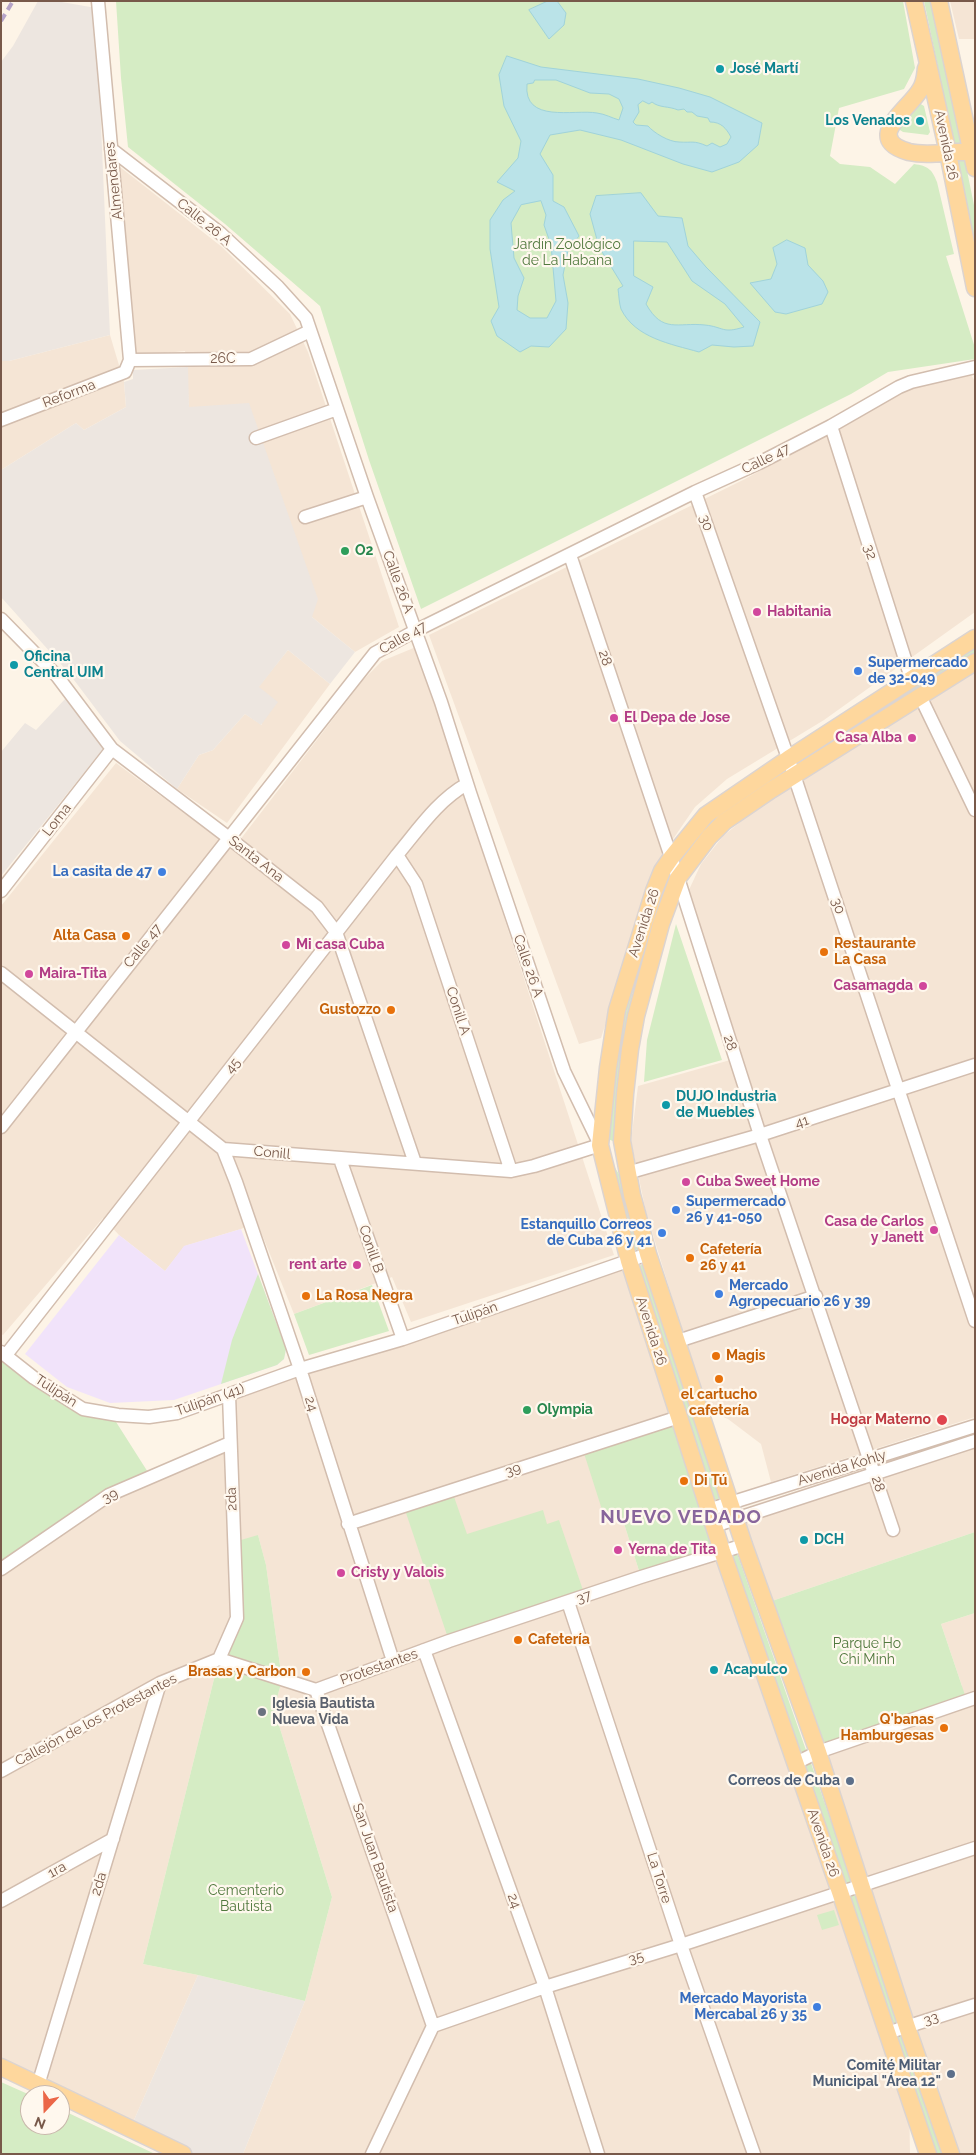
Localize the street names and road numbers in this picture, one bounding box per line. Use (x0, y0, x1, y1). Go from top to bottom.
street label: Avenida 26 (930, 108, 962, 182)
street label: Almendares (102, 141, 126, 221)
street label: Calle 26 A (173, 195, 235, 249)
street label: 26C (210, 351, 236, 367)
street label: Reforma (40, 376, 98, 412)
street label: Calle 47 (739, 440, 793, 478)
street label: 30 (695, 513, 717, 533)
street label: 32 (860, 542, 880, 562)
street label: Calle 26 A (379, 548, 417, 616)
street label: Calle 47 (376, 618, 430, 658)
street label: 28 (595, 648, 615, 668)
street label: Loma (39, 800, 75, 840)
street label: Santa Ana (225, 832, 287, 886)
street label: Avenida 26 (625, 887, 663, 959)
street label: 30 (828, 896, 848, 916)
street label: Calle 47 (120, 921, 166, 971)
street label: Calle 26 A (509, 932, 547, 1000)
street label: Conill A (442, 985, 474, 1037)
street label: 28 (720, 1033, 740, 1053)
street label: 45 (222, 1055, 244, 1077)
street label: 41 (793, 1112, 811, 1132)
street label: Conill (253, 1143, 291, 1163)
street label: Conill B (355, 1223, 387, 1275)
street label: Avenida 26 (632, 1295, 670, 1367)
street label: Tulipán (450, 1298, 500, 1330)
street label: Tulipán (32, 1371, 80, 1411)
street label: Tulipán (41) (173, 1380, 247, 1420)
street label: 24 (301, 1394, 321, 1414)
street label: Avenida Kohly (796, 1447, 888, 1489)
street label: 39 (503, 1460, 523, 1480)
street label: 28 (868, 1474, 888, 1494)
street label: 39 (99, 1485, 121, 1507)
street label: 2da (223, 1487, 241, 1511)
street label: 37 (574, 1587, 594, 1607)
street label: Protestantes (338, 1645, 420, 1689)
street label: Callejón de los Protestantes (12, 1670, 180, 1770)
street label: San Juan Bautista (348, 1801, 402, 1915)
street label: Avenida 26 (803, 1807, 843, 1879)
street label: La Torre (643, 1850, 675, 1906)
street label: 1ra (45, 1858, 69, 1882)
street label: 2da (88, 1870, 110, 1898)
street label: 24 (504, 1891, 524, 1911)
street label: 35 (626, 1948, 646, 1968)
street label: 33 (921, 2009, 941, 2029)

